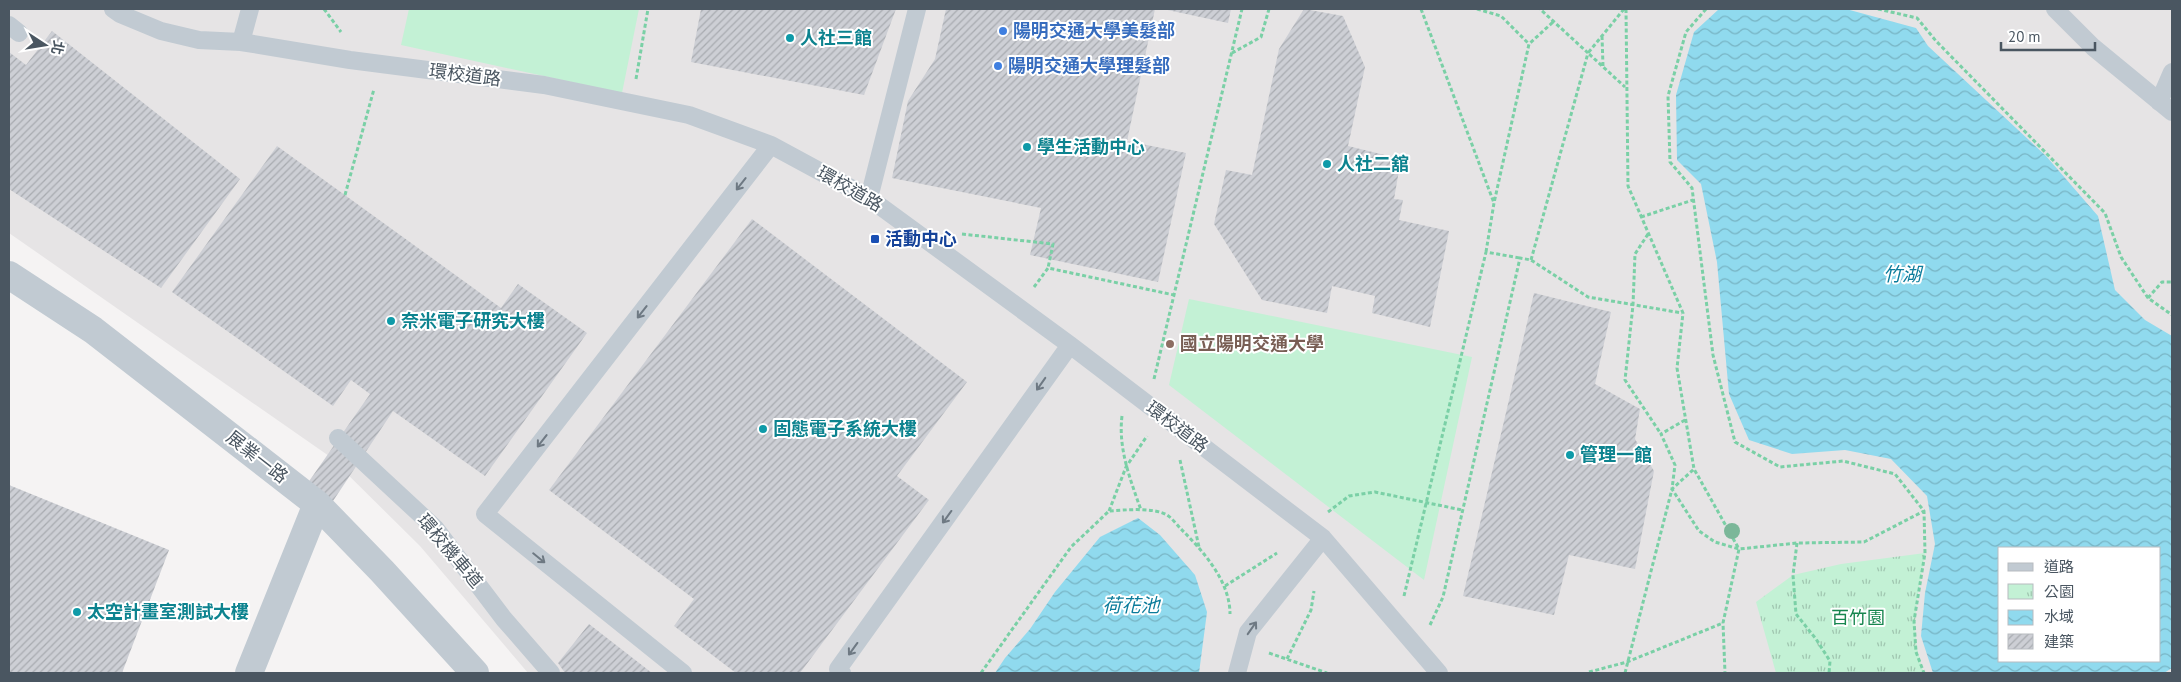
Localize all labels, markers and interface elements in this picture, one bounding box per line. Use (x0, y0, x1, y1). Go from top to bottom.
place label: 陽明交通大學美髮部 (1013, 19, 1175, 42)
north arrow (20, 20, 70, 70)
scale bar (2001, 20, 2095, 52)
marker: 陽明交通大學美髮部 (997, 25, 1009, 37)
place label: 人社三館 (800, 26, 872, 49)
text: 20 m (2008, 27, 2041, 46)
marker: 人社三館 (784, 32, 796, 44)
text: 北 (47, 39, 68, 56)
place label: 陽明交通大學理髮部 (1008, 54, 1170, 77)
street label: 環校道路 (428, 59, 502, 90)
marker: 陽明交通大學理髮部 (992, 60, 1004, 72)
place label: 學生活動中心 (1037, 135, 1145, 158)
marker: 學生活動中心 (1021, 141, 1033, 153)
place label: 人社二舘 (1337, 152, 1409, 175)
marker: 人社二舘 (1321, 158, 1333, 170)
street label: 環校道路 (813, 161, 887, 217)
one-way arrow (736, 177, 746, 191)
place label: 活動中心 (885, 227, 957, 250)
marker: 活動中心 (869, 233, 881, 245)
water label: 竹湖 (1883, 262, 1924, 286)
one-way arrow (636, 305, 647, 318)
place label: 奈米電子研究大樓 (401, 309, 545, 332)
marker: 奈米電子研究大樓 (385, 315, 397, 327)
place label: 國立陽明交通大學 (1180, 332, 1324, 355)
marker: 國立陽明交通大學 (1164, 338, 1176, 350)
one-way arrow (1036, 377, 1046, 391)
street label: 環校道路 (1142, 396, 1213, 457)
place label: 固態電子系統大樓 (773, 417, 917, 440)
marker: 固態電子系統大樓 (757, 423, 769, 435)
street label: 展業一路 (222, 425, 293, 488)
one-way arrow (537, 434, 548, 447)
place label: 管理一館 (1580, 443, 1652, 466)
marker: 管理一館 (1564, 449, 1576, 461)
street label: 環校機車道 (413, 509, 488, 593)
one-way arrow (942, 509, 952, 523)
legend (1998, 547, 2161, 662)
one-way arrow (533, 552, 546, 563)
text: 道路 (2044, 557, 2074, 576)
text: 公園 (2044, 582, 2074, 601)
water label: 荷花池 (1102, 593, 1161, 617)
place label: 太空計畫室測試大樓 (87, 600, 249, 623)
marker: 太空計畫室測試大樓 (71, 606, 83, 618)
park label: 百竹園 (1831, 606, 1885, 629)
text: 水域 (2044, 607, 2074, 626)
one-way arrow (1247, 621, 1257, 635)
text: 建築 (2044, 632, 2074, 651)
one-way arrow (848, 642, 858, 656)

